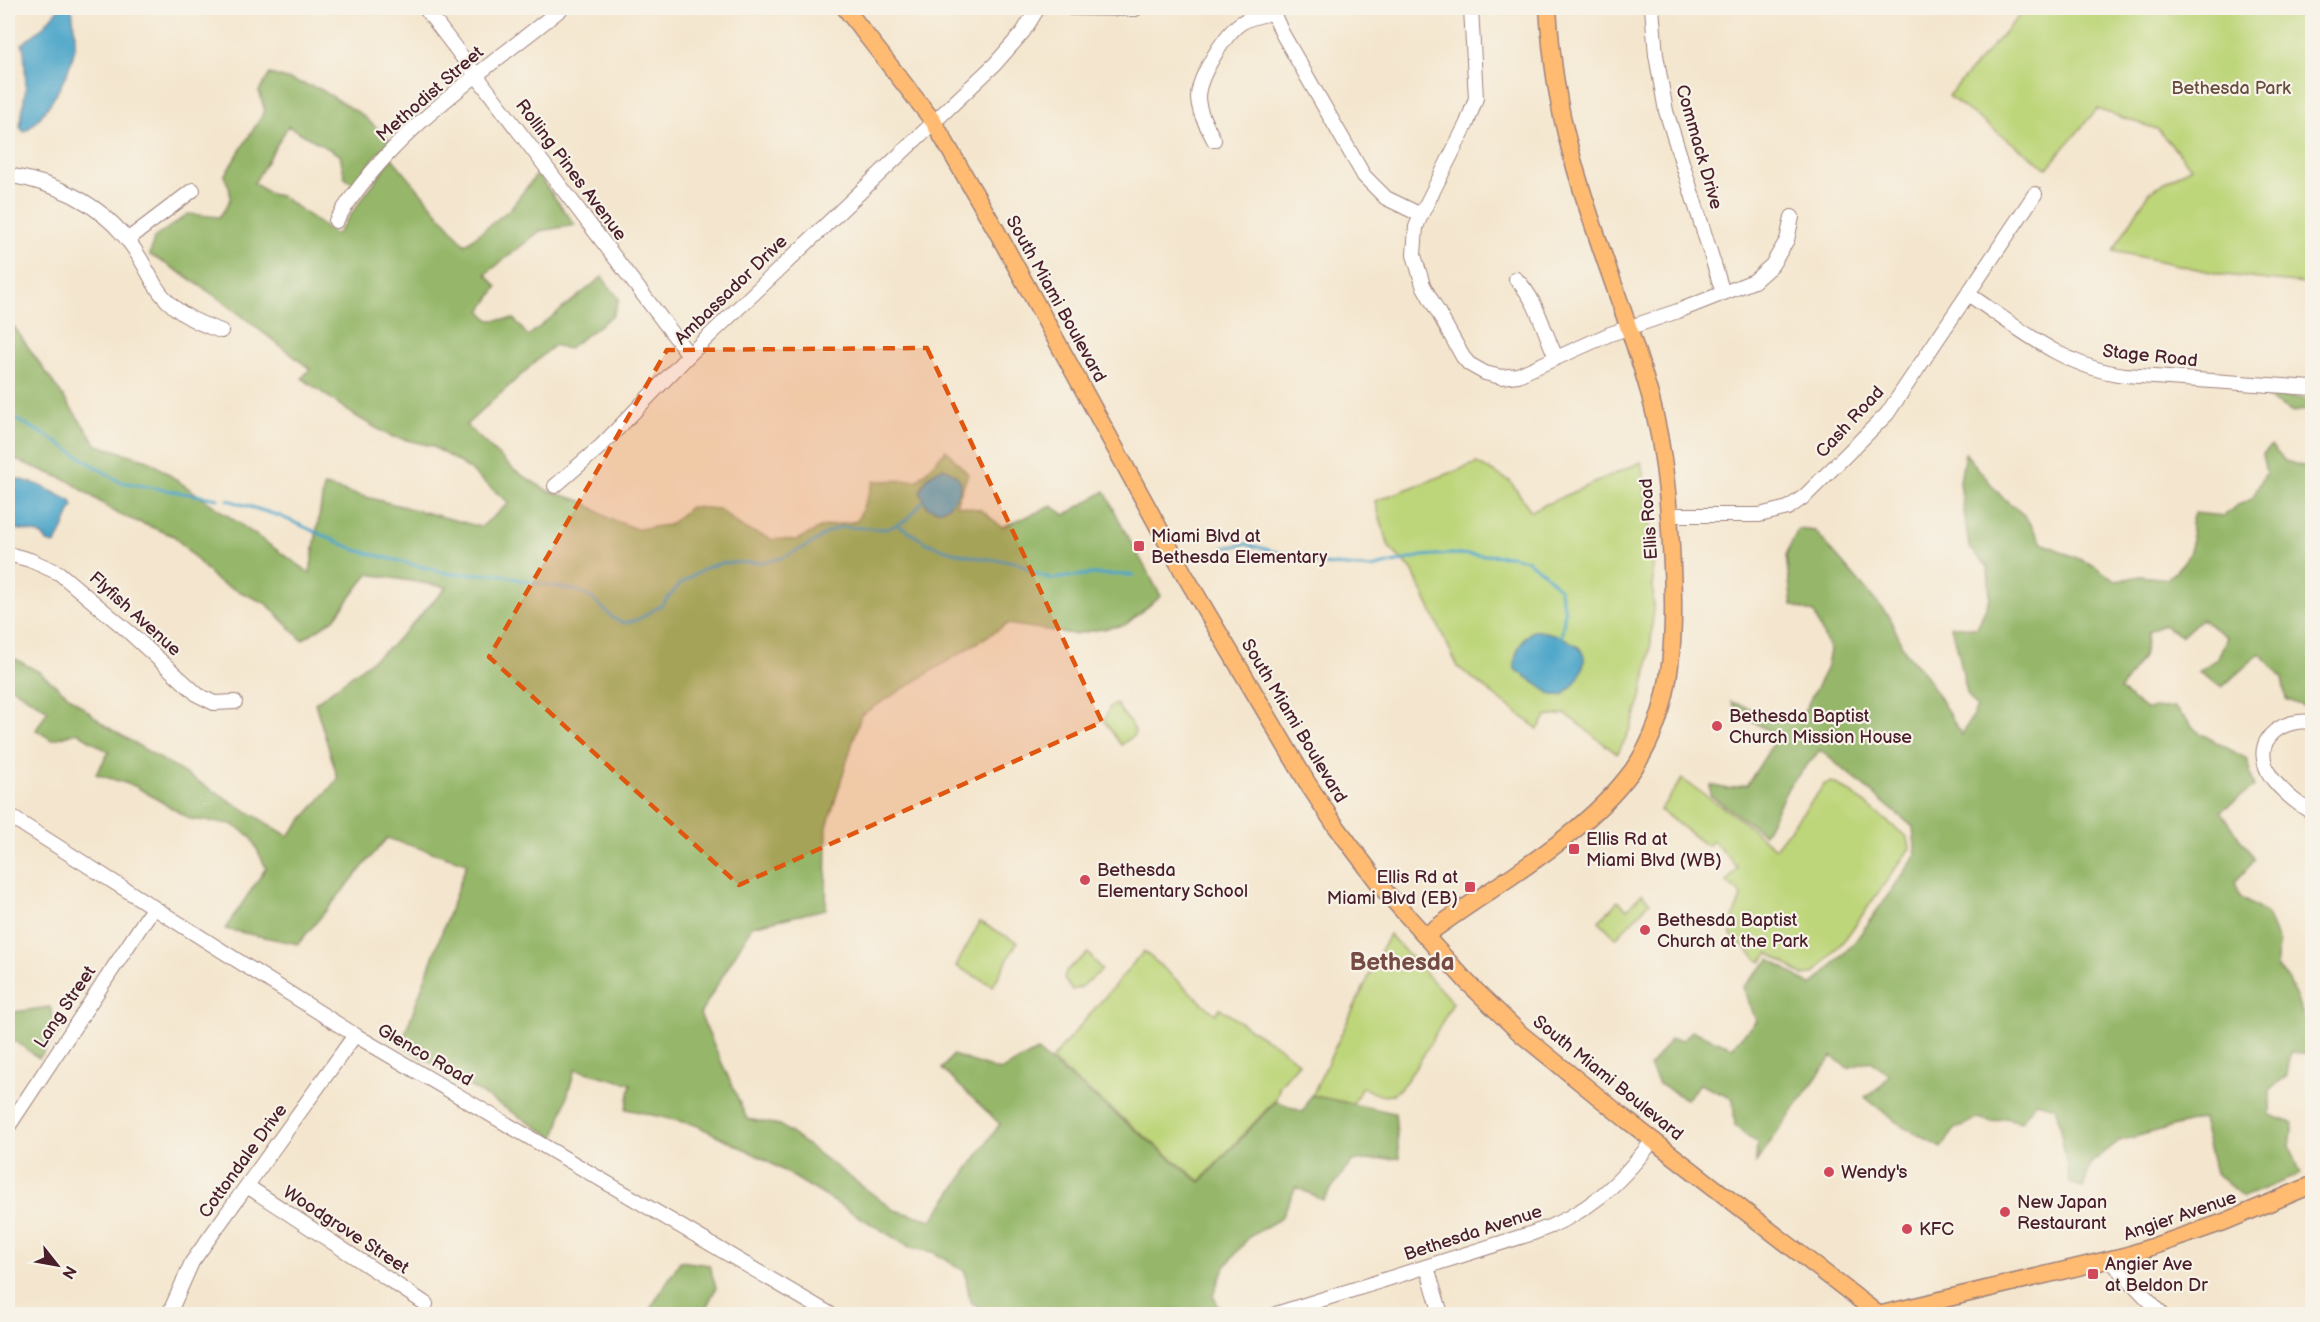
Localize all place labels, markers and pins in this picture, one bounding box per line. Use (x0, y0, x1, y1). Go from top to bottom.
place label: Miami Blvd at Bethesda Elementary (1151, 526, 1328, 568)
marker: Miami Blvd at Bethesda Elementary (1132, 539, 1146, 553)
place label: Bethesda Baptist Church Mission House (1729, 706, 1912, 748)
marker: Bethesda Baptist Church Mission House (1710, 719, 1724, 733)
place label: Ellis Rd at Miami Blvd (WB) (1586, 829, 1722, 871)
marker: Ellis Rd at Miami Blvd (WB) (1567, 842, 1581, 856)
place label: Bethesda Elementary School (1097, 860, 1248, 902)
place label: Ellis Rd at Miami Blvd (EB) (1327, 867, 1458, 909)
marker: Bethesda Elementary School (1078, 873, 1092, 887)
marker: Ellis Rd at Miami Blvd (EB) (1463, 880, 1477, 894)
place label: Bethesda Baptist Church at the Park (1657, 910, 1808, 952)
marker: Bethesda Baptist Church at the Park (1638, 923, 1652, 937)
place label: Wendy's (1841, 1162, 1907, 1183)
marker: Wendy's (1822, 1165, 1836, 1179)
place label: New Japan Restaurant (2017, 1192, 2107, 1234)
marker: New Japan Restaurant (1998, 1205, 2012, 1219)
place label: KFC (1919, 1219, 1954, 1240)
marker: KFC (1900, 1222, 1914, 1236)
place label: Angier Ave at Beldon Dr (2105, 1254, 2208, 1296)
marker: Angier Ave at Beldon Dr (2086, 1267, 2100, 1281)

